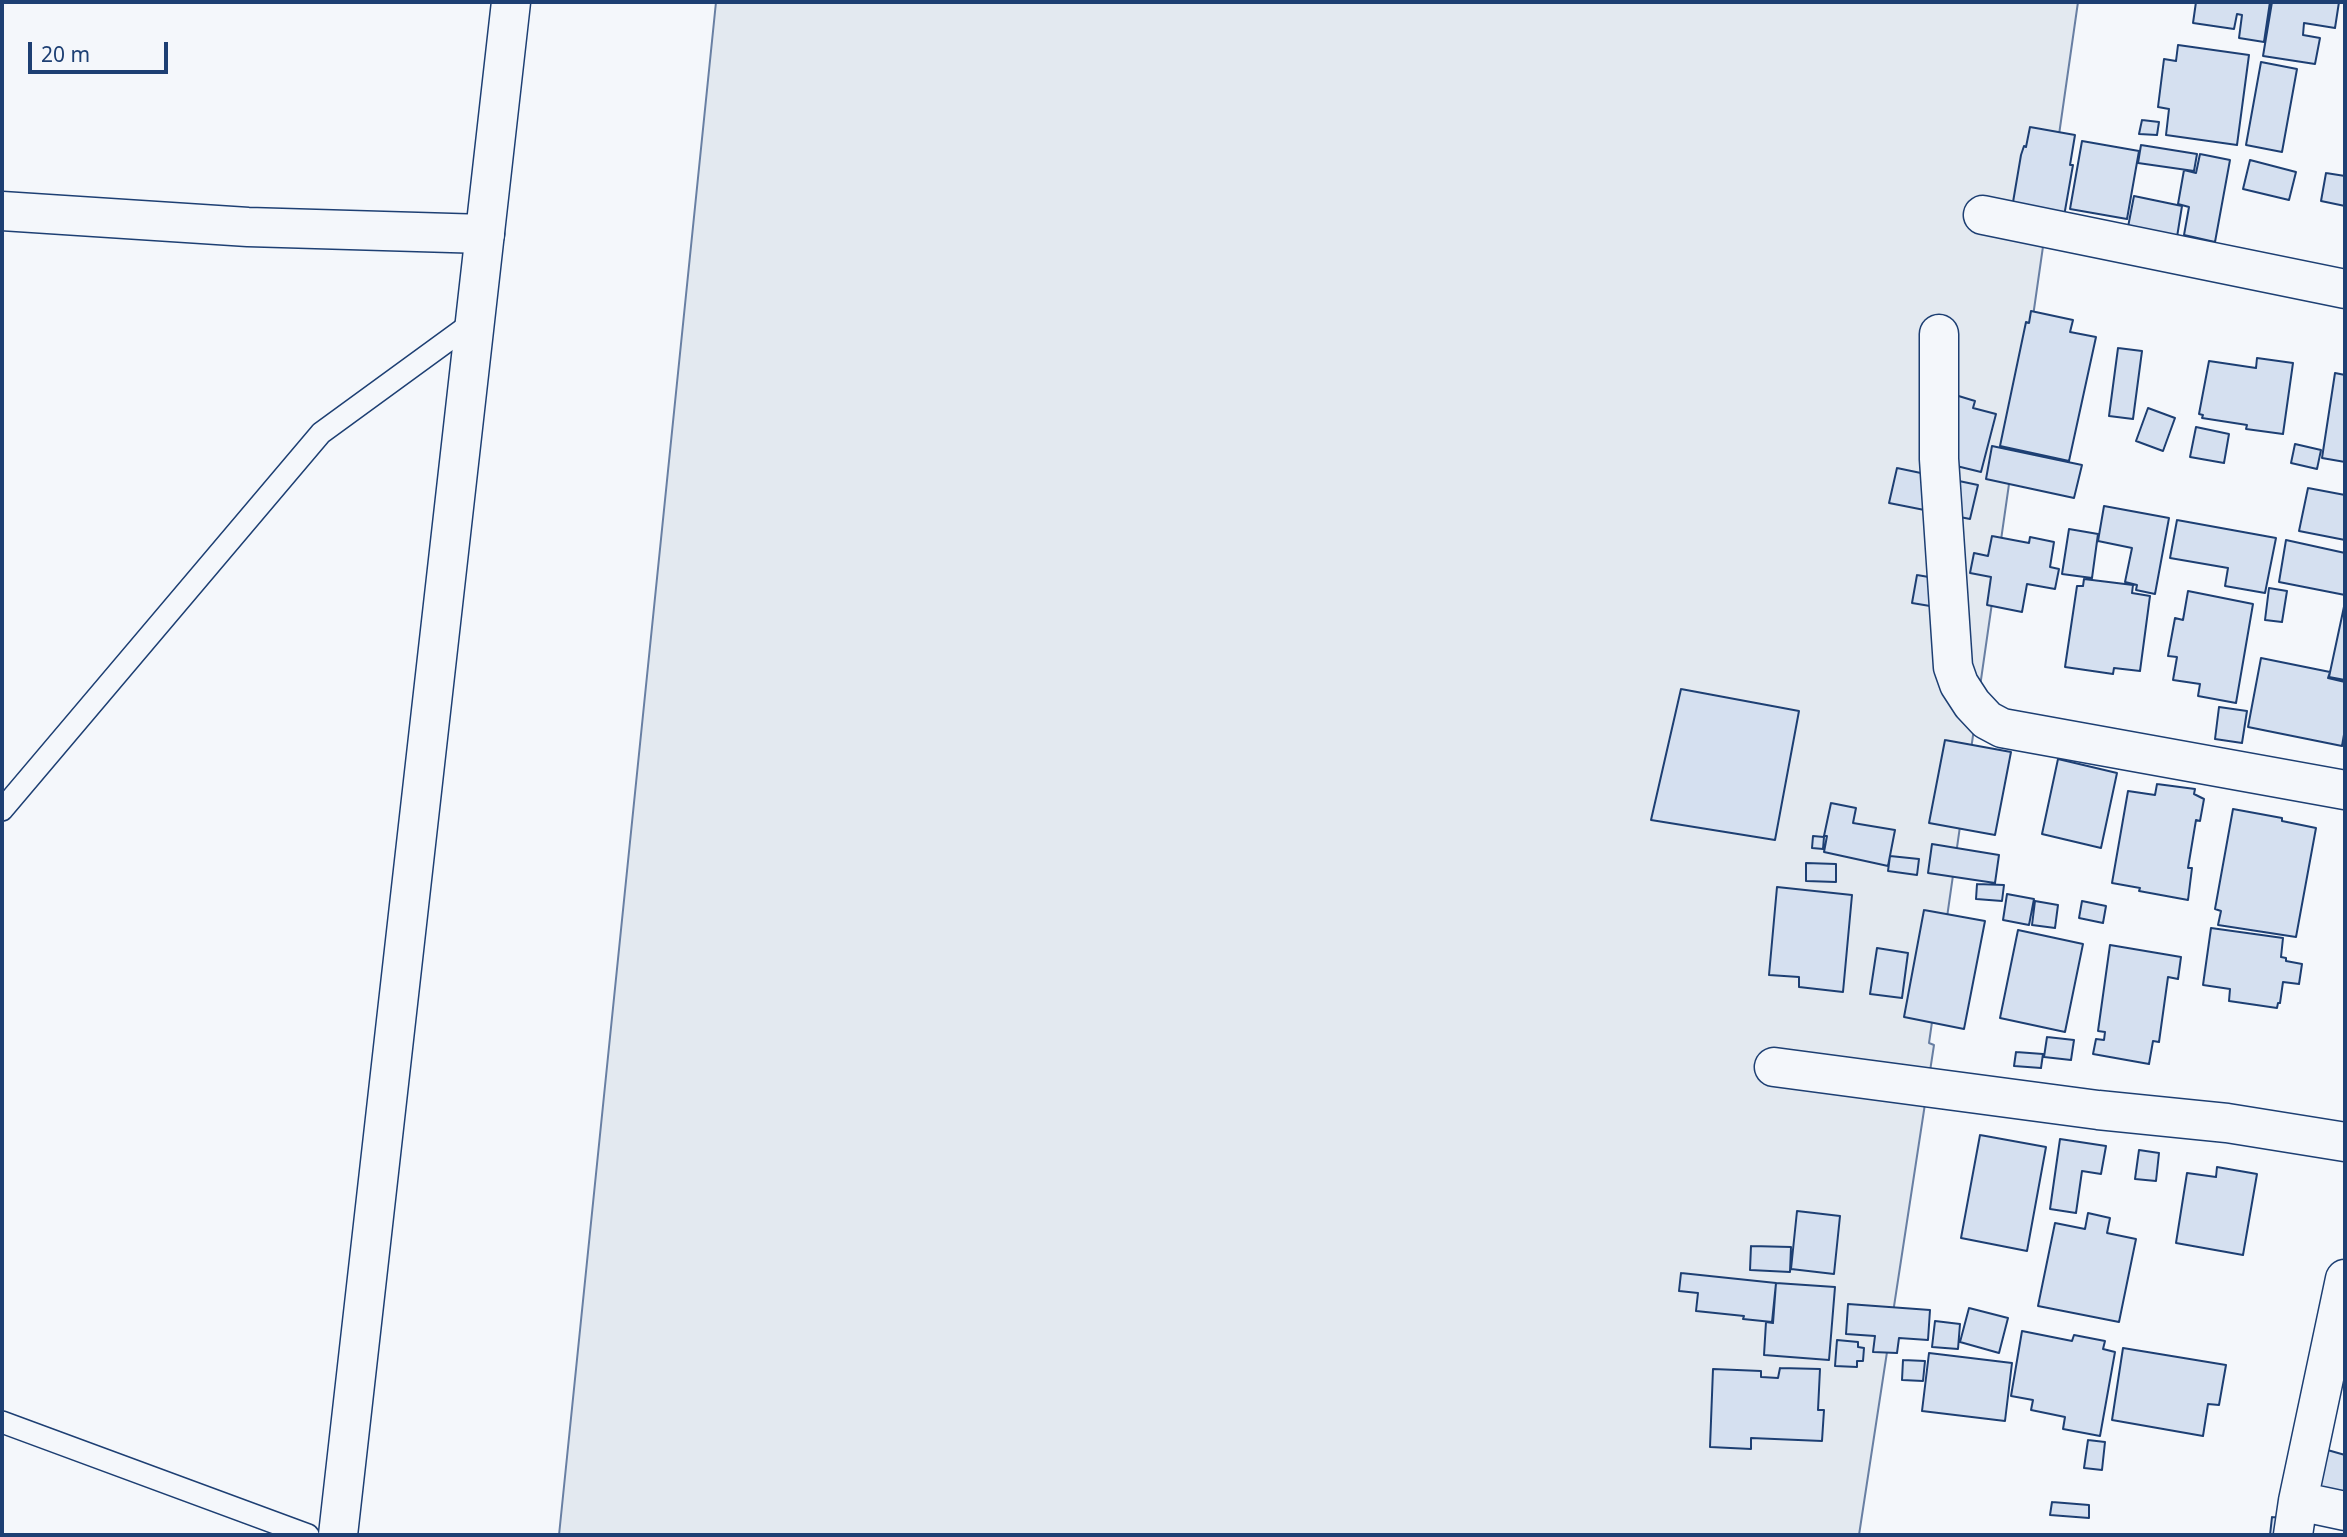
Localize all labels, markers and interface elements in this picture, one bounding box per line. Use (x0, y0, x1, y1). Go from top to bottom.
scale bar (32, 28, 172, 72)
text: 20 m (41, 40, 90, 68)

